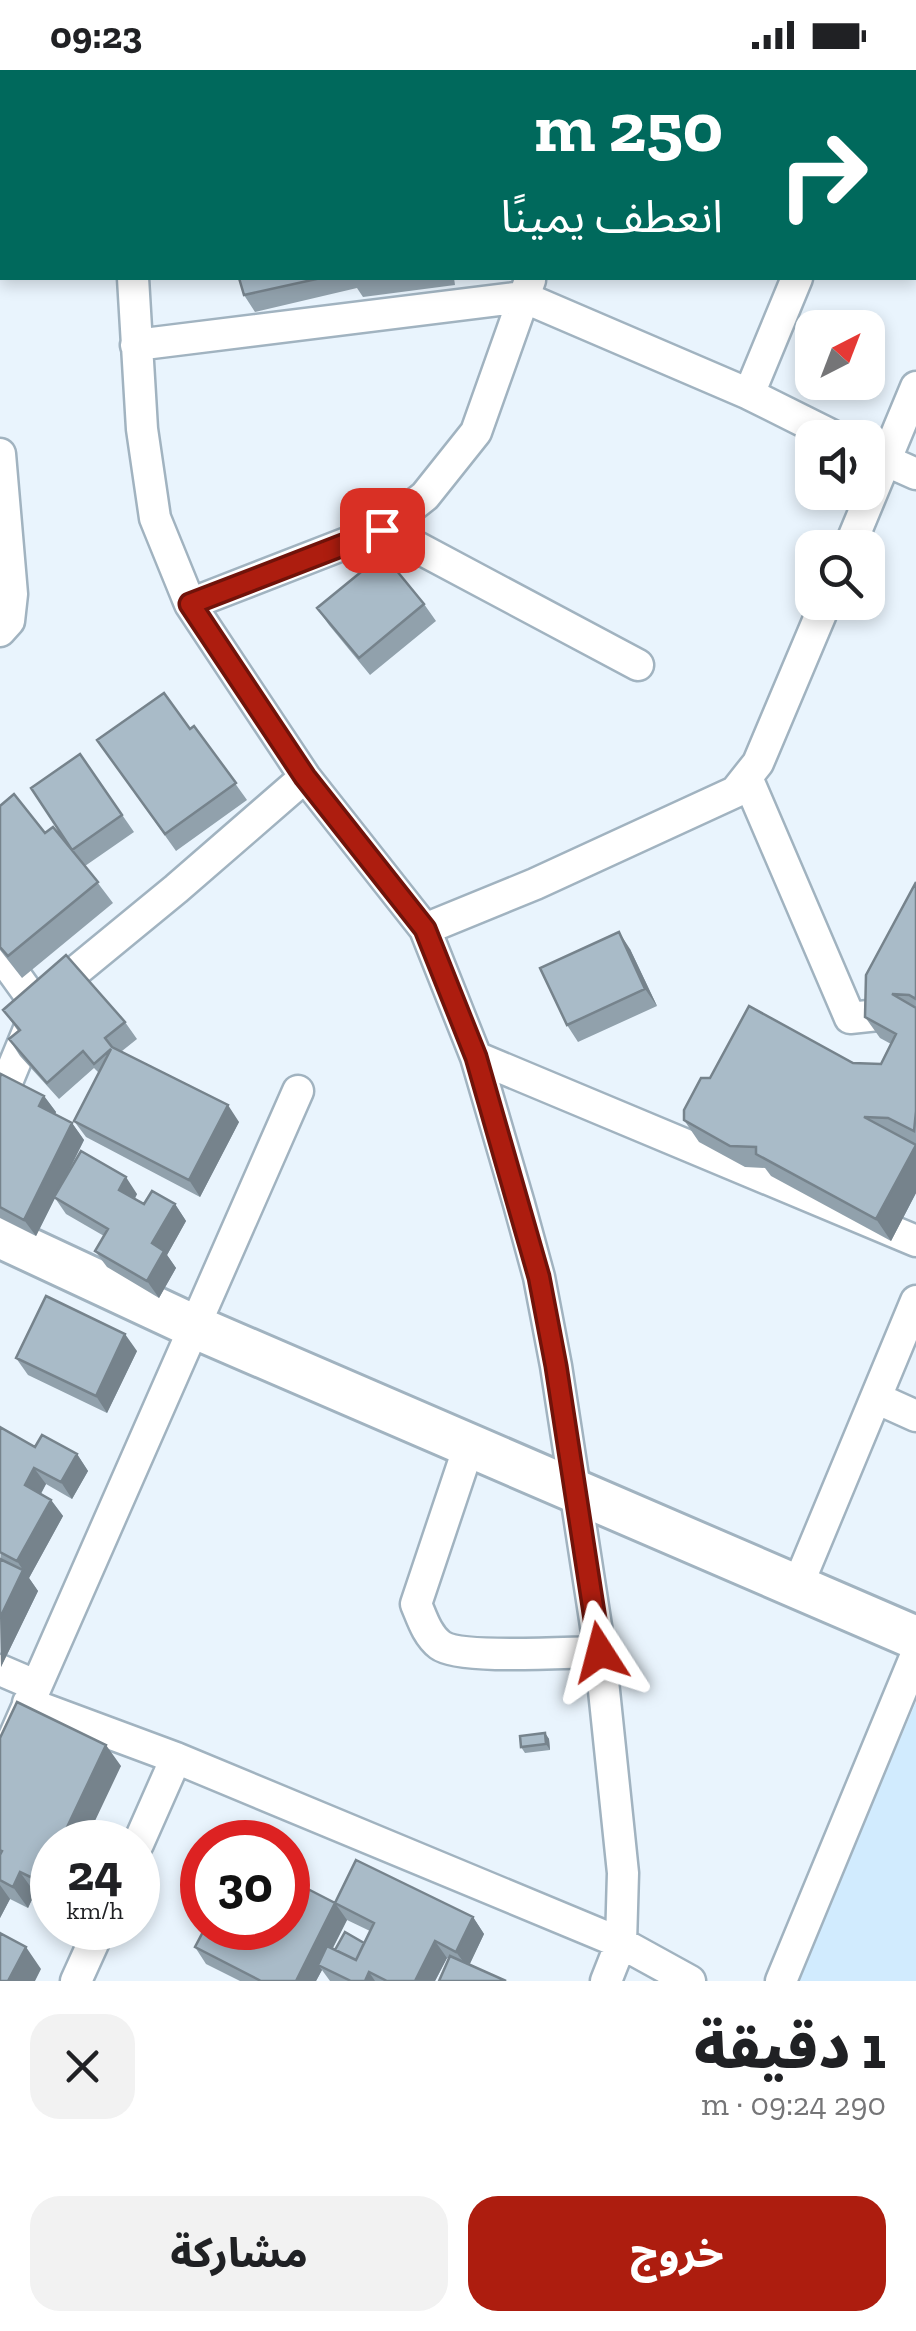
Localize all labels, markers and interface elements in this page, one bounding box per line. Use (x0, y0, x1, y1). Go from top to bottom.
text: 09:23 (50, 12, 142, 58)
text: 250 m (534, 85, 723, 169)
icon: right (758, 110, 888, 240)
text: انعطف يمينًا (500, 190, 723, 244)
north arrow (795, 310, 885, 400)
map controls (795, 310, 885, 620)
button: sound (795, 420, 885, 510)
pin (340, 488, 425, 573)
icon: arrive (355, 503, 410, 558)
button: search (795, 530, 885, 620)
position arrow (548, 1600, 652, 1704)
speed limit sign: 30 (180, 1820, 310, 1950)
text: 24 (67, 1843, 123, 1903)
text: km/h (66, 1895, 124, 1925)
text: 1 دقيقة (694, 2011, 886, 2083)
button: close (30, 2014, 135, 2119)
text: 290 m · 09:24 (701, 2085, 886, 2123)
button: مشاركة (30, 2196, 448, 2311)
button: خروج (468, 2196, 886, 2311)

